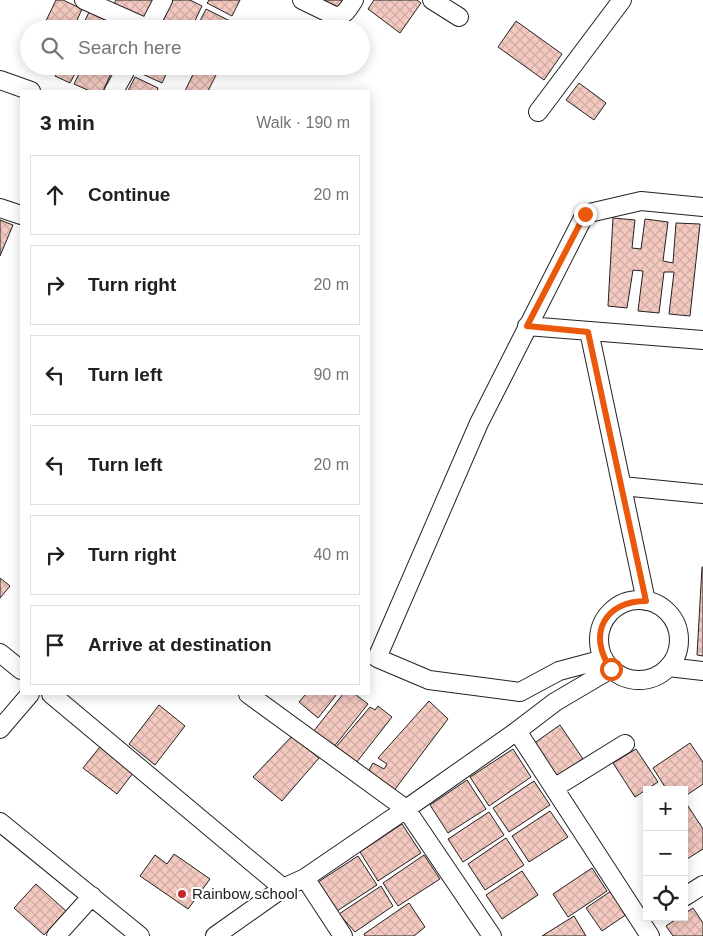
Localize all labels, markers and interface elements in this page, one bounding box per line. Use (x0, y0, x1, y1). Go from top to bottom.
search box (20, 20, 370, 75)
icon: search (38, 34, 66, 62)
text: Search here (78, 37, 182, 58)
text: 3 min (40, 111, 95, 134)
text: Walk · 190 m (256, 114, 350, 131)
icon: ahead (41, 181, 69, 209)
text: Continue (88, 184, 170, 205)
text: 20 m (313, 186, 349, 203)
route end (574, 203, 597, 226)
icon: right (41, 271, 69, 299)
text: Turn right (88, 274, 176, 295)
text: 20 m (313, 276, 349, 293)
icon: left (41, 361, 69, 389)
text: Turn left (88, 364, 163, 385)
text: 90 m (313, 366, 349, 383)
icon: left (41, 451, 69, 479)
text: Turn left (88, 454, 163, 475)
text: 20 m (313, 456, 349, 473)
icon: right (41, 541, 69, 569)
text: Turn right (88, 544, 176, 565)
text: 40 m (313, 546, 349, 563)
icon: arrive (41, 631, 69, 659)
text: Arrive at destination (88, 634, 272, 655)
route start (600, 658, 623, 681)
map controls (643, 786, 688, 921)
button: + (643, 786, 688, 831)
button: − (643, 831, 688, 876)
button: locate (643, 876, 688, 921)
place label: Rainbow school (192, 885, 298, 902)
marker: Rainbow school (176, 888, 188, 900)

